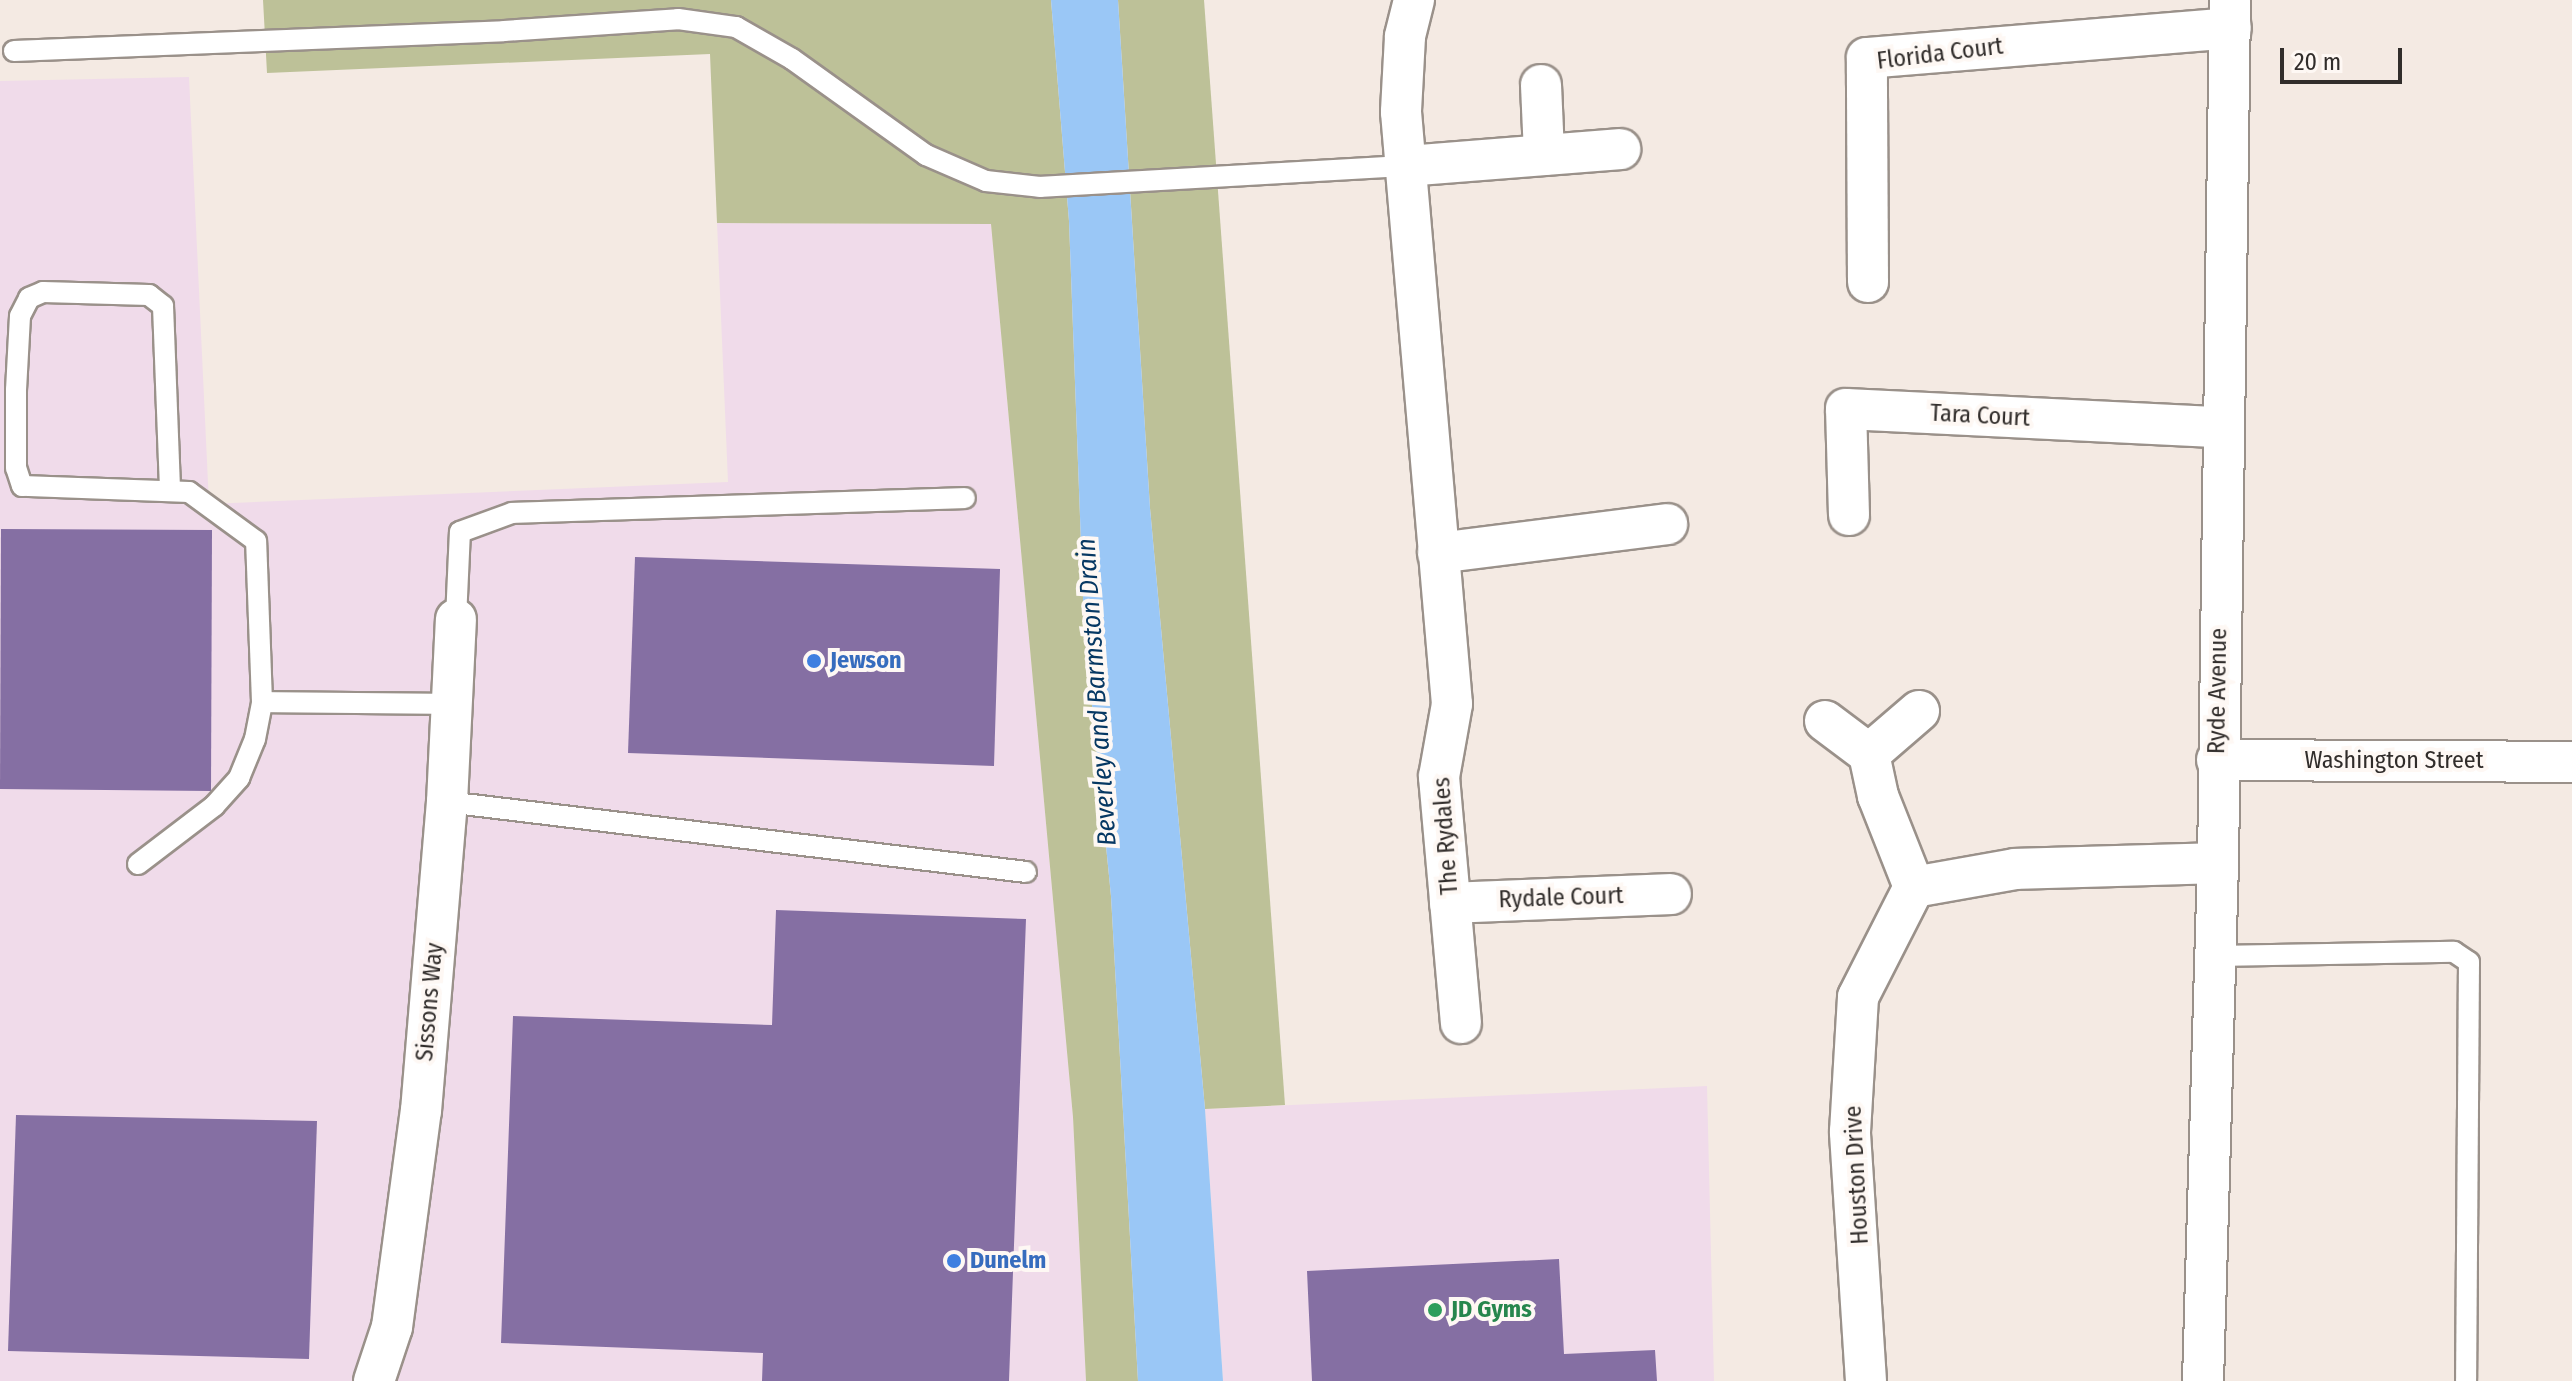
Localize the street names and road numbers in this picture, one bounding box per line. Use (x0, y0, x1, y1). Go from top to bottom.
street label: Florida Court (1875, 32, 2005, 76)
street label: Tara Court (1929, 399, 2031, 433)
street label: Ryde Avenue (2203, 628, 2233, 754)
street label: Washington Street (2304, 747, 2484, 775)
street label: The Rydales (1428, 776, 1464, 896)
street label: Rydale Court (1498, 881, 1624, 915)
street label: Sissons Way (410, 942, 450, 1062)
street label: Houston Drive (1839, 1105, 1875, 1245)

